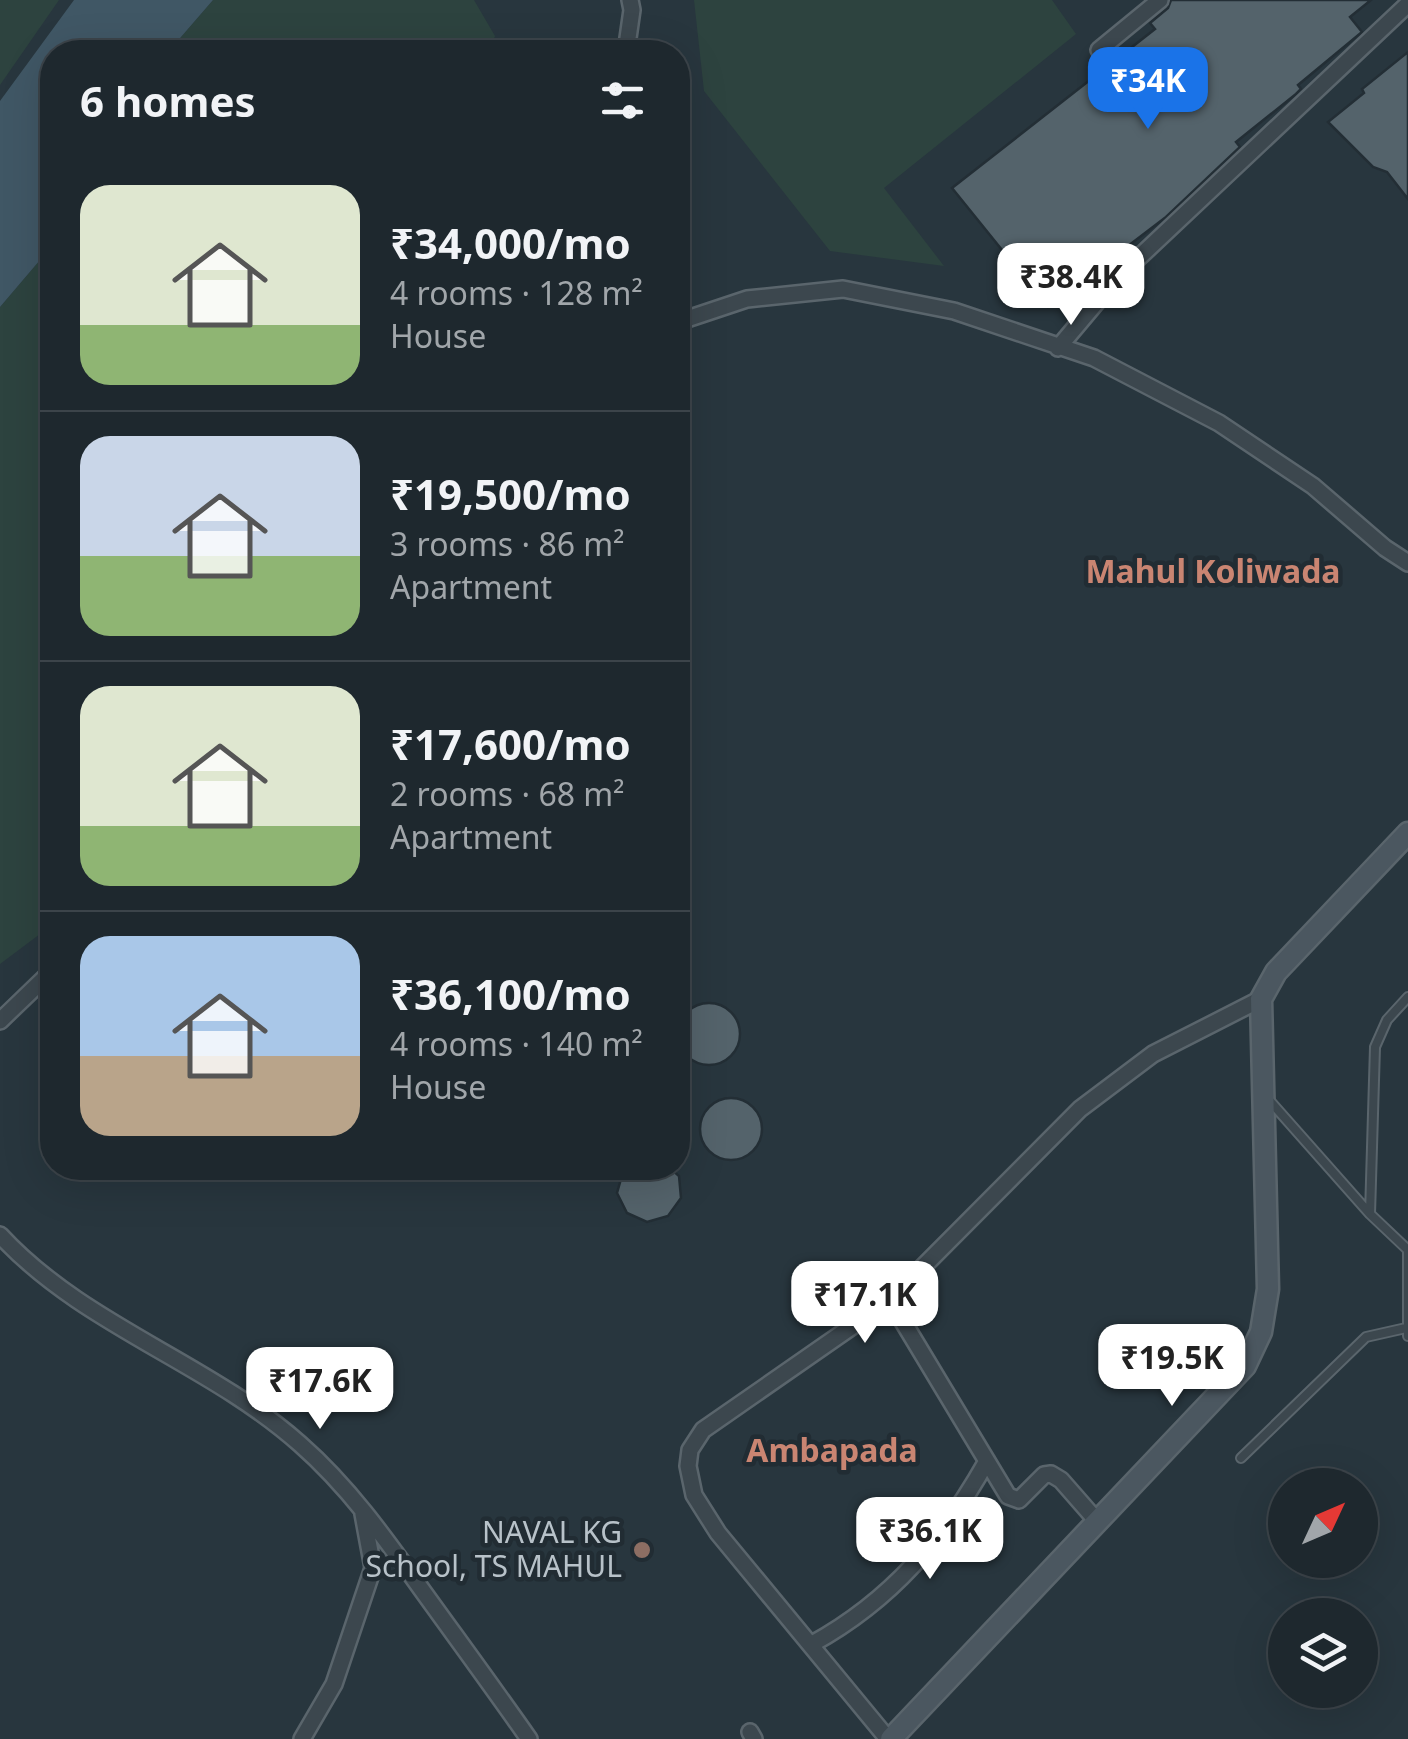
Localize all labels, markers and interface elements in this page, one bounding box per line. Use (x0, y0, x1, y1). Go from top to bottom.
pin: ₹34K (1089, 47, 1207, 132)
text: ₹34K (1110, 58, 1186, 101)
text: 6 homes (80, 72, 256, 129)
icon: filters (595, 73, 650, 128)
text: ₹34,000/mo (390, 214, 631, 271)
icon: home (160, 225, 280, 345)
pin: ₹38.4K (990, 243, 1152, 328)
text: ₹38.4K (1019, 254, 1123, 297)
text: 4 rooms · 128 m² (390, 271, 643, 314)
text: House (390, 314, 486, 357)
text: ₹19,500/mo (390, 465, 631, 522)
icon: home (160, 476, 280, 596)
text: 3 rooms · 86 m² (390, 522, 624, 565)
district label: Mahul Koliwada (1085, 549, 1341, 592)
text: Apartment (390, 565, 552, 608)
text: ₹17,600/mo (390, 715, 631, 772)
icon: home (160, 726, 280, 846)
text: 2 rooms · 68 m² (390, 772, 624, 815)
text: Apartment (390, 815, 552, 858)
text: ₹36,100/mo (390, 965, 631, 1022)
icon: home (160, 976, 280, 1096)
text: 4 rooms · 140 m² (390, 1022, 643, 1065)
text: House (390, 1065, 486, 1108)
pin: ₹17.1K (784, 1261, 946, 1346)
text: ₹17.1K (813, 1272, 917, 1315)
pin: ₹19.5K (1091, 1324, 1253, 1409)
text: ₹19.5K (1120, 1335, 1224, 1378)
pin: ₹17.6K (239, 1347, 401, 1432)
text: ₹17.6K (268, 1358, 372, 1401)
district label: Ambapada (746, 1428, 918, 1471)
north arrow (1268, 1468, 1378, 1578)
map controls (1268, 1468, 1378, 1708)
pin: ₹36.1K (849, 1497, 1011, 1582)
text: ₹36.1K (878, 1508, 982, 1551)
place label: NAVAL KG School, TS MAHUL (366, 1511, 622, 1586)
marker: NAVAL KG School, TS MAHUL (631, 1539, 653, 1561)
button: layers (1268, 1598, 1378, 1708)

